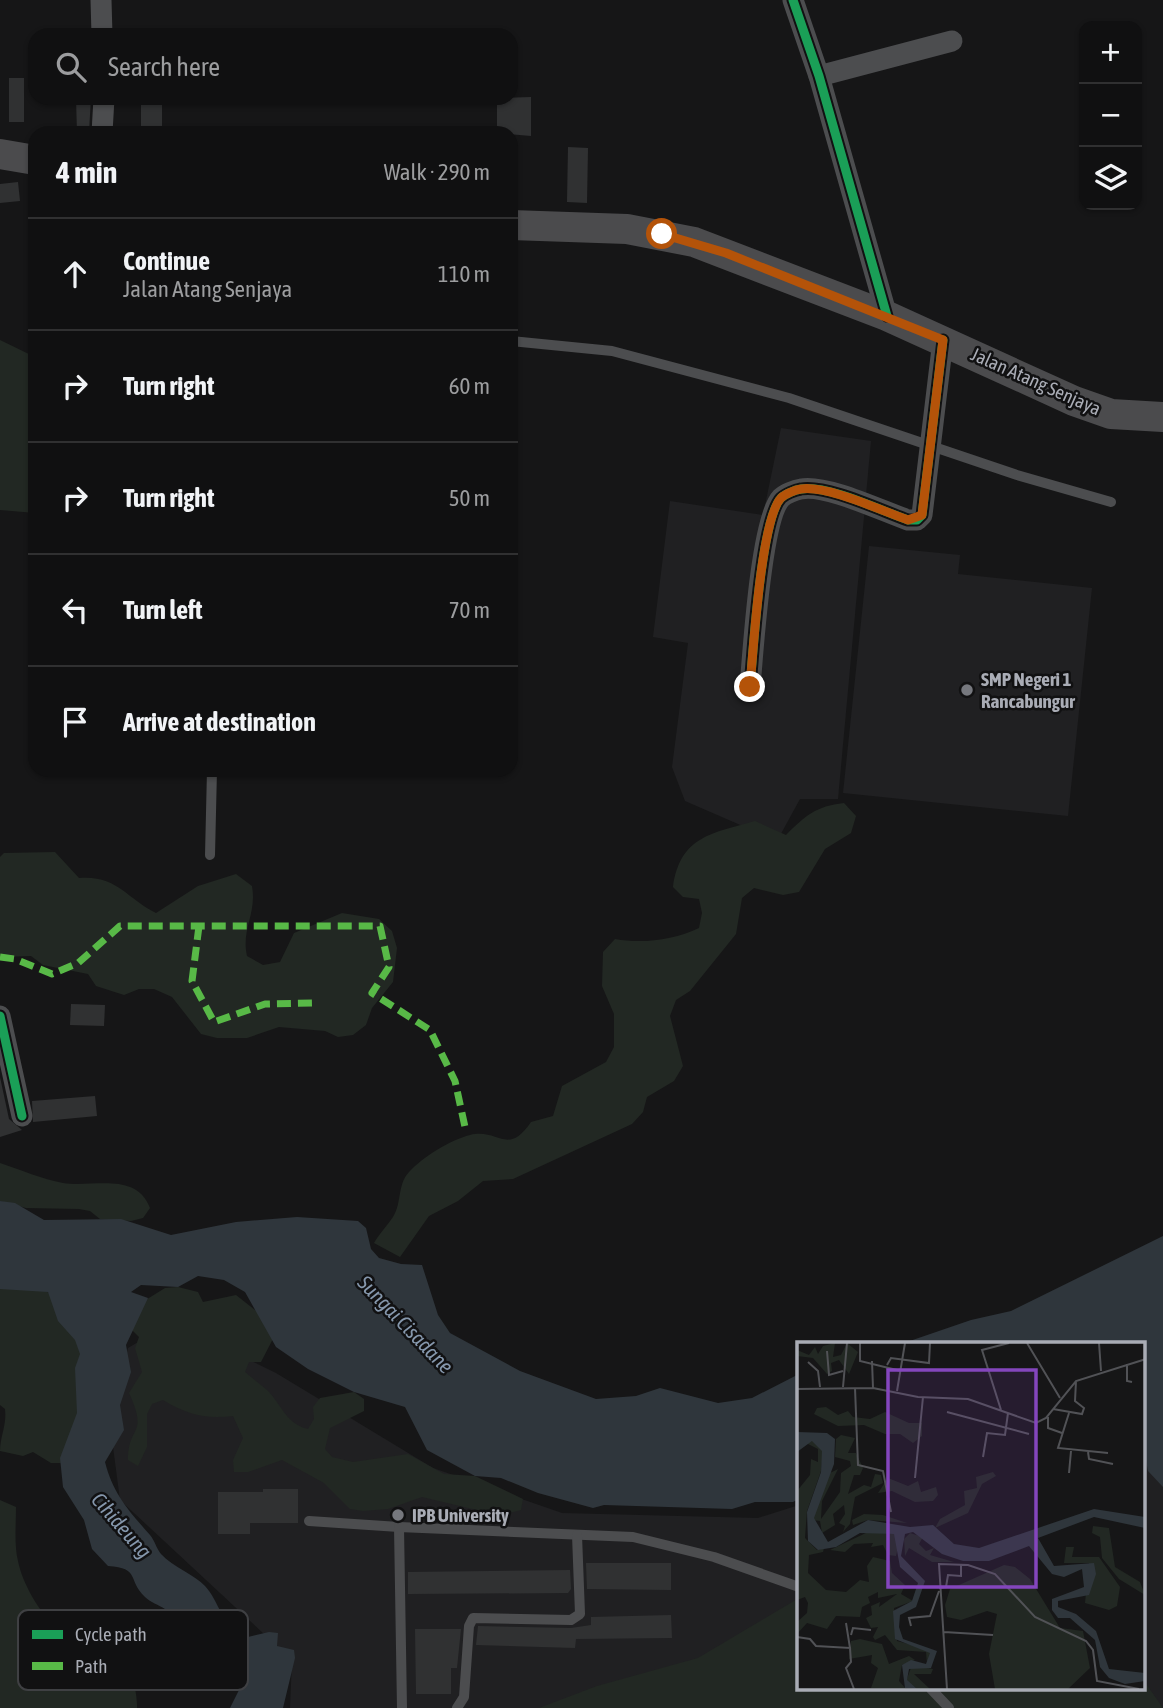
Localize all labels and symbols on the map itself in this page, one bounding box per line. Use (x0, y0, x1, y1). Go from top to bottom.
route start (646, 218, 677, 249)
street label: Jalan Atang Senjaya (968, 343, 1104, 419)
place label: SMP Negeri 1 Rancabungur (981, 668, 1075, 712)
route end (734, 671, 765, 702)
marker: SMP Negeri 1 Rancabungur (959, 682, 975, 698)
water label: Sungai Cisadane (353, 1269, 459, 1378)
inset map (797, 1342, 1146, 1690)
water label: Cihideung (87, 1487, 157, 1563)
place label: IPB University (412, 1504, 509, 1526)
marker: IPB University (390, 1507, 406, 1523)
legend (18, 1610, 248, 1690)
text: Cycle path (75, 1623, 147, 1645)
text: Path (75, 1655, 107, 1677)

